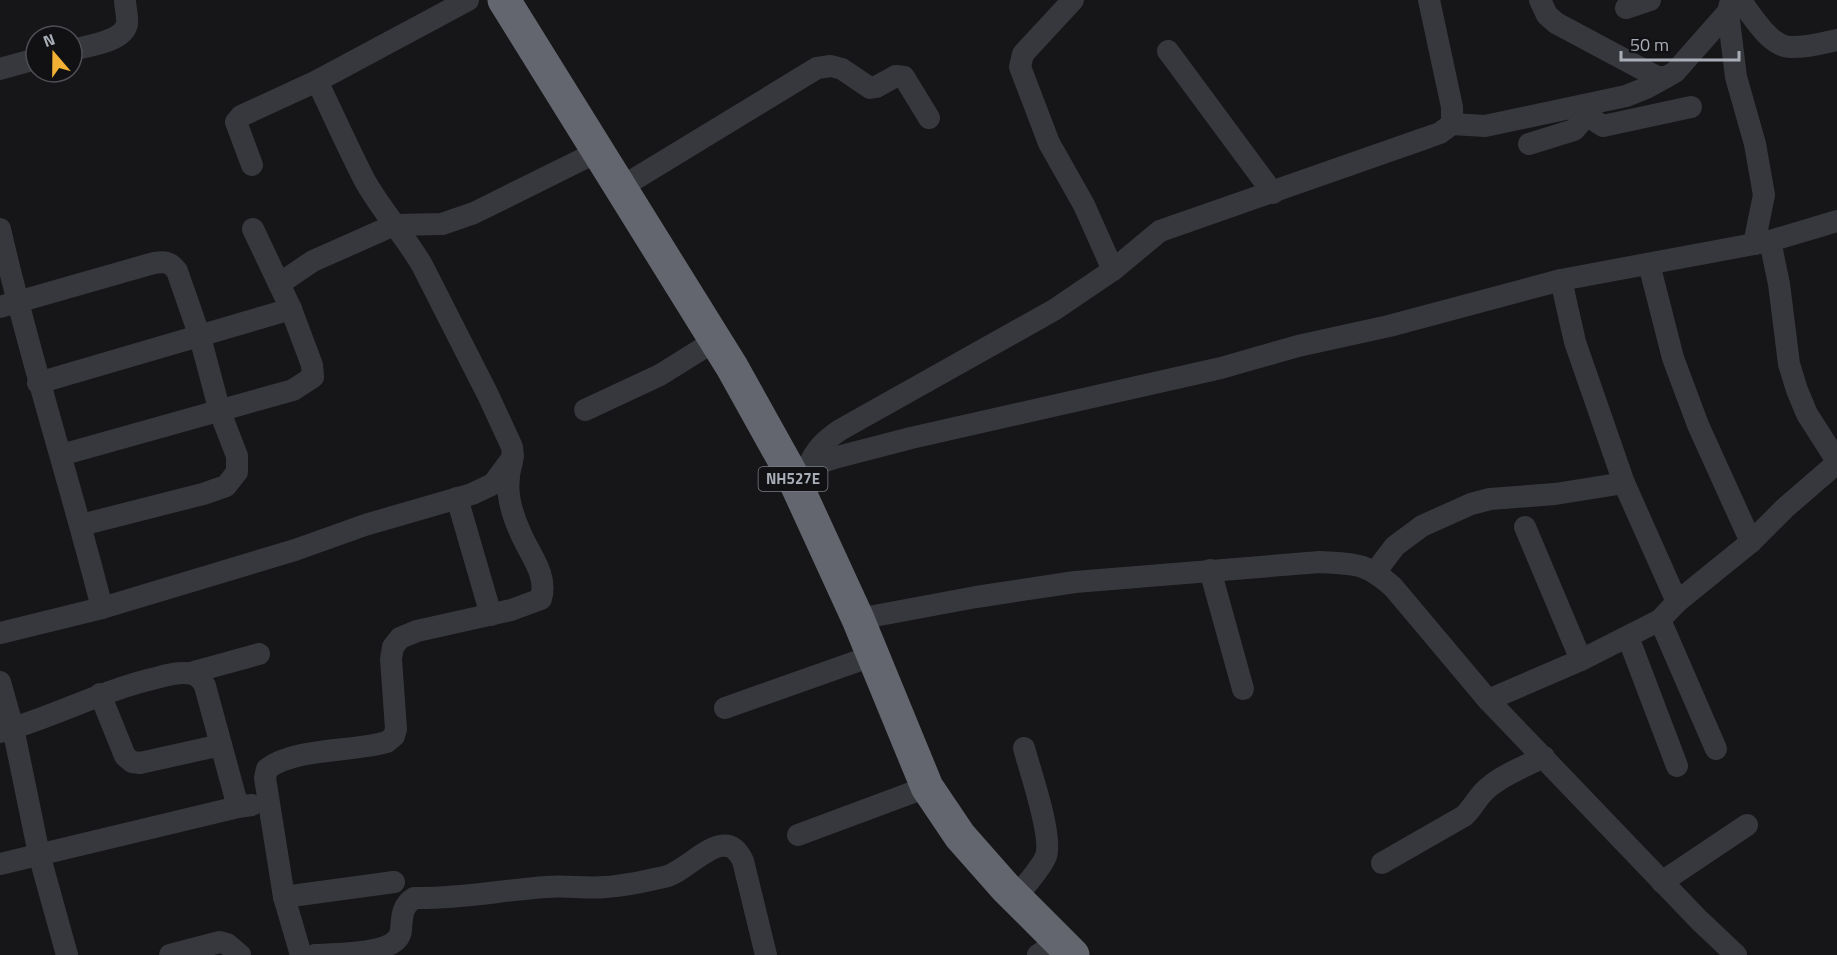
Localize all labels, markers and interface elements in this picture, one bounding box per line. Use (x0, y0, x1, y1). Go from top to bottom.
north arrow (24, 24, 84, 84)
scale bar (1621, 24, 1740, 62)
text: N (40, 27, 58, 53)
text: 50 m (1630, 31, 1669, 58)
road number: NH527E (758, 467, 828, 491)

